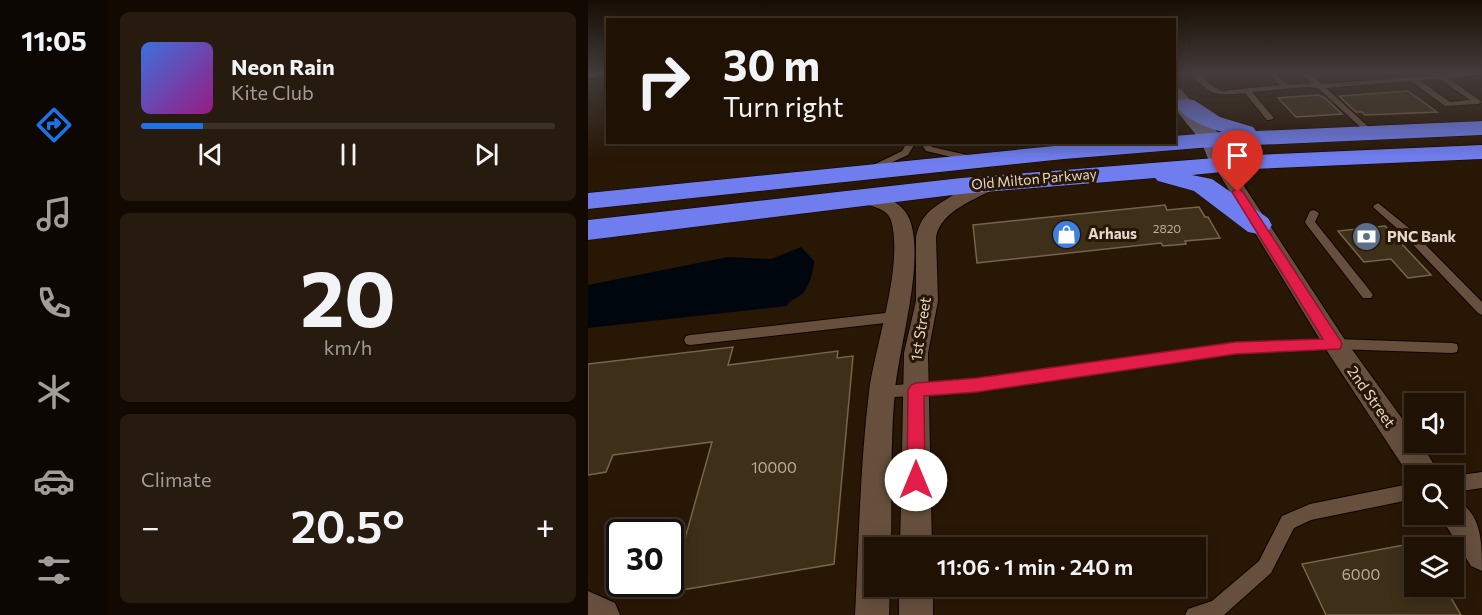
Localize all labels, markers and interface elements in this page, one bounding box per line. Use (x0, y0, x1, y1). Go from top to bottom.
text: 11:05 (21, 24, 87, 57)
text: 30 m (723, 38, 820, 90)
icon: right (624, 42, 702, 120)
text: Neon Rain (231, 53, 335, 80)
text: Kite Club (231, 80, 314, 104)
text: Turn right (723, 90, 843, 123)
icon: directions (33, 104, 75, 146)
pin (1212, 130, 1263, 192)
icon: previous (194, 138, 227, 171)
icon: pause (332, 138, 365, 171)
icon: next (470, 138, 503, 171)
icon: arrive (1221, 139, 1254, 172)
street label: Old Milton Parkway (971, 165, 1097, 192)
icon: music (33, 193, 75, 235)
shop icon: Arhaus (1051, 218, 1083, 250)
house number: 2820 (1153, 221, 1181, 235)
bank icon: PNC Bank (1350, 221, 1382, 253)
place label: Arhaus (1088, 224, 1137, 242)
place label: PNC Bank (1387, 227, 1457, 245)
text: 20 (300, 248, 396, 343)
icon: phone (33, 282, 75, 324)
street label: 1st Street (906, 296, 934, 362)
text: km/h (324, 335, 372, 359)
street label: 2nd Street (1344, 362, 1400, 431)
icon: climate (33, 371, 75, 413)
map controls (1404, 393, 1464, 597)
button: sound (1404, 393, 1464, 453)
position arrow (884, 448, 948, 512)
house number: 10000 (751, 458, 797, 476)
icon: car (33, 460, 75, 502)
button: search (1404, 465, 1464, 525)
text: Climate (141, 467, 211, 491)
text: 20.5° (291, 497, 405, 552)
text: − (141, 505, 160, 546)
text: + (536, 505, 555, 546)
speed limit sign: 30 (606, 519, 684, 597)
button: layers (1404, 537, 1464, 597)
icon: filters (33, 549, 75, 591)
text: 11:06 · 1 min · 240 m (937, 553, 1133, 580)
house number: 6000 (1342, 565, 1380, 583)

